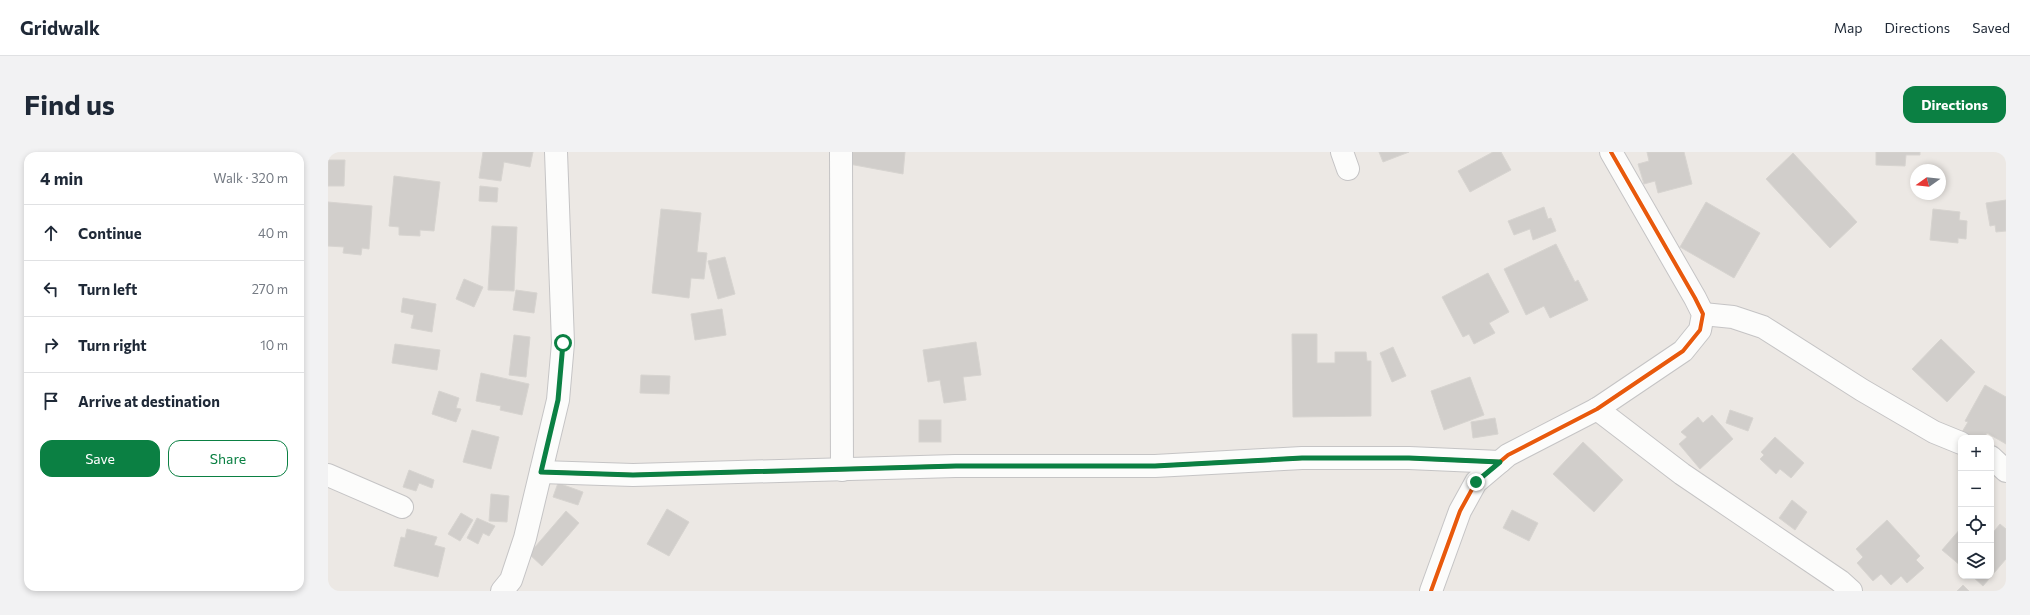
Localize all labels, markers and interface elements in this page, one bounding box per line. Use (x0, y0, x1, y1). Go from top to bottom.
text: Gridwalk (20, 16, 100, 39)
text: Map (1834, 19, 1863, 36)
text: Directions (1885, 19, 1950, 36)
text: Saved (1972, 19, 2010, 36)
button: Directions (1903, 86, 2006, 123)
text: Find us (24, 87, 115, 121)
north arrow (1910, 164, 1946, 200)
text: 4 min (40, 168, 83, 189)
text: Walk · 320 m (213, 170, 288, 186)
icon: ahead (40, 222, 62, 244)
text: Continue (78, 224, 142, 242)
text: 40 m (258, 225, 288, 241)
icon: left (40, 278, 62, 300)
text: Turn left (78, 280, 137, 298)
text: 270 m (252, 281, 288, 297)
icon: right (40, 334, 62, 356)
route start (554, 334, 572, 352)
text: Turn right (78, 336, 147, 354)
text: 10 m (260, 337, 288, 353)
icon: arrive (40, 390, 62, 412)
text: Arrive at destination (78, 392, 220, 410)
map controls (1958, 435, 1994, 579)
button: + (1958, 435, 1994, 471)
button: Save (40, 440, 160, 477)
button: Share (168, 440, 288, 477)
button: − (1958, 471, 1994, 507)
route end (1467, 473, 1485, 491)
button: locate (1958, 507, 1994, 543)
button: layers (1958, 543, 1994, 579)

